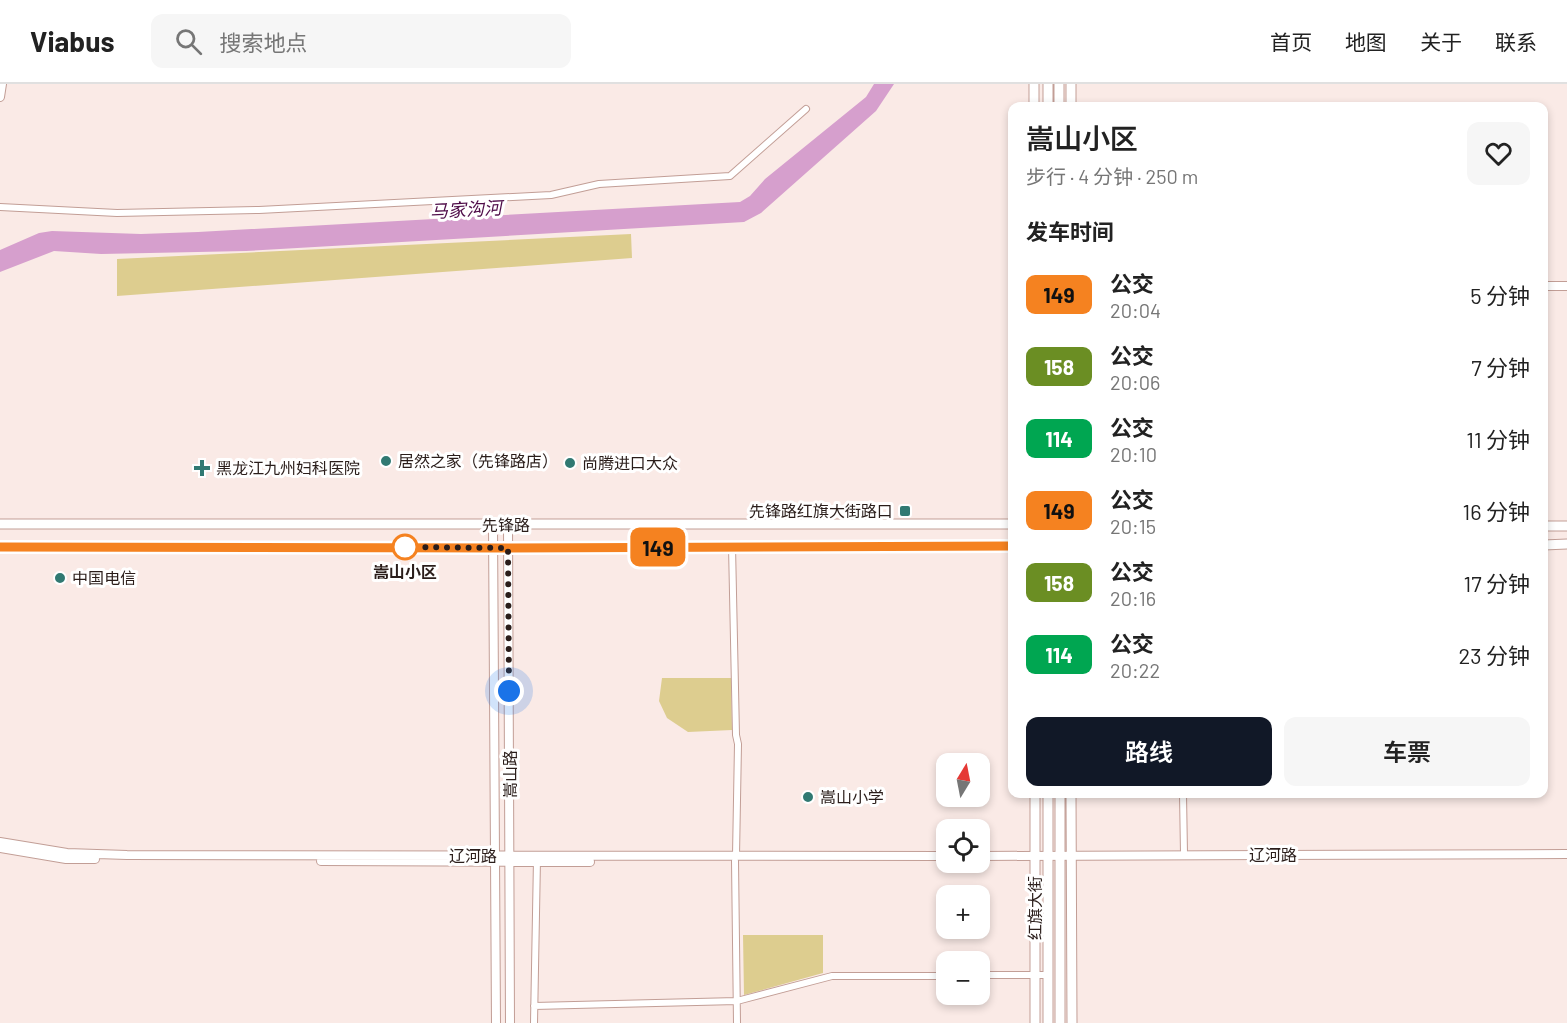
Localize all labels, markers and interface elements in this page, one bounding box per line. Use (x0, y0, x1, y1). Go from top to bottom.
search box (151, 14, 571, 68)
text: Viabus (30, 24, 115, 58)
icon: search (172, 25, 205, 58)
text: 搜索地点 (220, 29, 308, 55)
text: 首页 (1270, 29, 1312, 54)
text: 地图 (1345, 29, 1387, 54)
text: 关于 (1420, 29, 1462, 54)
text: 联系 (1495, 29, 1537, 54)
text: 嵩山小区 (1026, 121, 1138, 155)
button: heart (1467, 122, 1530, 185)
text: 步行 · 4 分钟 · 250 m (1026, 164, 1198, 188)
water label: 马家沟河 (429, 196, 505, 222)
text: 发车时间 (1026, 218, 1114, 244)
text: 公交 (1110, 270, 1154, 296)
text: 149 (1043, 282, 1075, 307)
text: 5 分钟 (1470, 282, 1530, 308)
text: 20:04 (1110, 298, 1161, 322)
text: 公交 (1110, 342, 1154, 368)
text: 158 (1044, 354, 1074, 379)
text: 7 分钟 (1471, 354, 1530, 380)
text: 20:06 (1110, 370, 1160, 394)
text: 公交 (1110, 414, 1154, 440)
text: 114 (1045, 426, 1073, 451)
text: 11 分钟 (1466, 426, 1530, 452)
text: 20:10 (1110, 442, 1157, 466)
place label: 居然之家（先锋路店） (398, 451, 558, 470)
place label: 尚腾进口大众 (582, 453, 678, 472)
marker: 居然之家（先锋路店） (379, 454, 393, 468)
marker: 尚腾进口大众 (563, 456, 577, 470)
place label: 黑龙江九州妇科医院 (216, 458, 360, 477)
marker: 黑龙江九州妇科医院 (193, 459, 211, 477)
text: 公交 (1110, 486, 1154, 512)
text: 149 (1043, 498, 1075, 523)
text: 16 分钟 (1463, 498, 1530, 524)
place label: 先锋路红旗大街路口 (749, 501, 893, 520)
marker: 先锋路红旗大街路口 (898, 504, 912, 518)
text: 20:15 (1110, 514, 1156, 538)
street label: 先锋路 (482, 515, 530, 534)
line badge: 149 (624, 528, 692, 566)
marker: 嵩山小区 (392, 534, 418, 560)
text: 149 (642, 535, 674, 560)
text: 公交 (1110, 558, 1154, 584)
place label: 嵩山小区 (373, 562, 437, 581)
place label: 中国电信 (72, 568, 136, 587)
text: 158 (1044, 570, 1074, 595)
text: 17 分钟 (1463, 570, 1530, 596)
marker: 中国电信 (53, 571, 67, 585)
text: 20:16 (1110, 586, 1156, 610)
text: 公交 (1110, 630, 1154, 656)
text: 114 (1045, 642, 1073, 667)
text: 23 分钟 (1459, 642, 1530, 668)
text: 20:22 (1110, 658, 1160, 682)
your location (494, 676, 524, 706)
button: 路线 (1026, 717, 1272, 786)
button: 车票 (1284, 717, 1530, 786)
street label: 嵩山路 (500, 750, 519, 798)
north arrow (936, 753, 990, 807)
map controls (936, 753, 990, 1005)
place label: 嵩山小学 (820, 787, 884, 806)
marker: 嵩山小学 (801, 790, 815, 804)
button: locate (936, 819, 990, 873)
street label: 辽河路 (1249, 845, 1297, 864)
street label: 辽河路 (449, 846, 497, 865)
street label: 红旗大街 (1025, 876, 1044, 940)
button: + (936, 885, 990, 939)
button: − (936, 951, 990, 1005)

